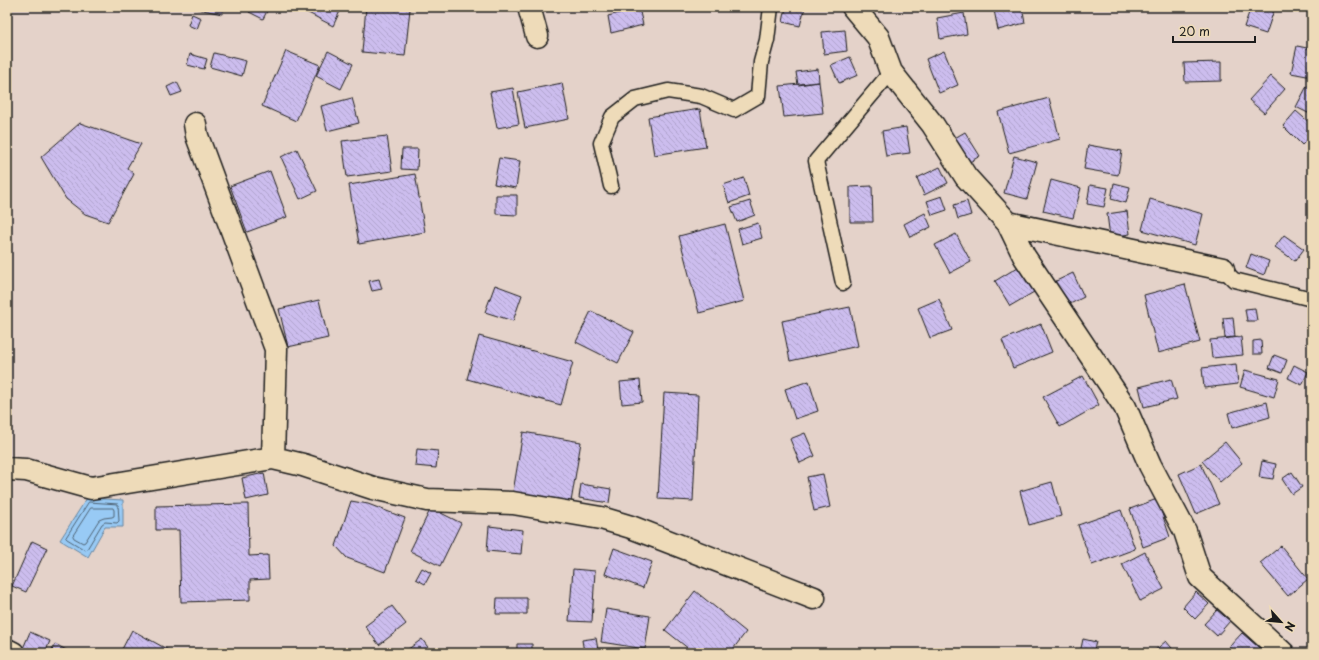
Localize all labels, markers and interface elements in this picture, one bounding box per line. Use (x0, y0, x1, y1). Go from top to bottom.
scale bar (1173, 18, 1255, 44)
text: 20 m (1179, 22, 1210, 40)
north arrow (1261, 602, 1301, 642)
text: N (1281, 619, 1300, 635)

